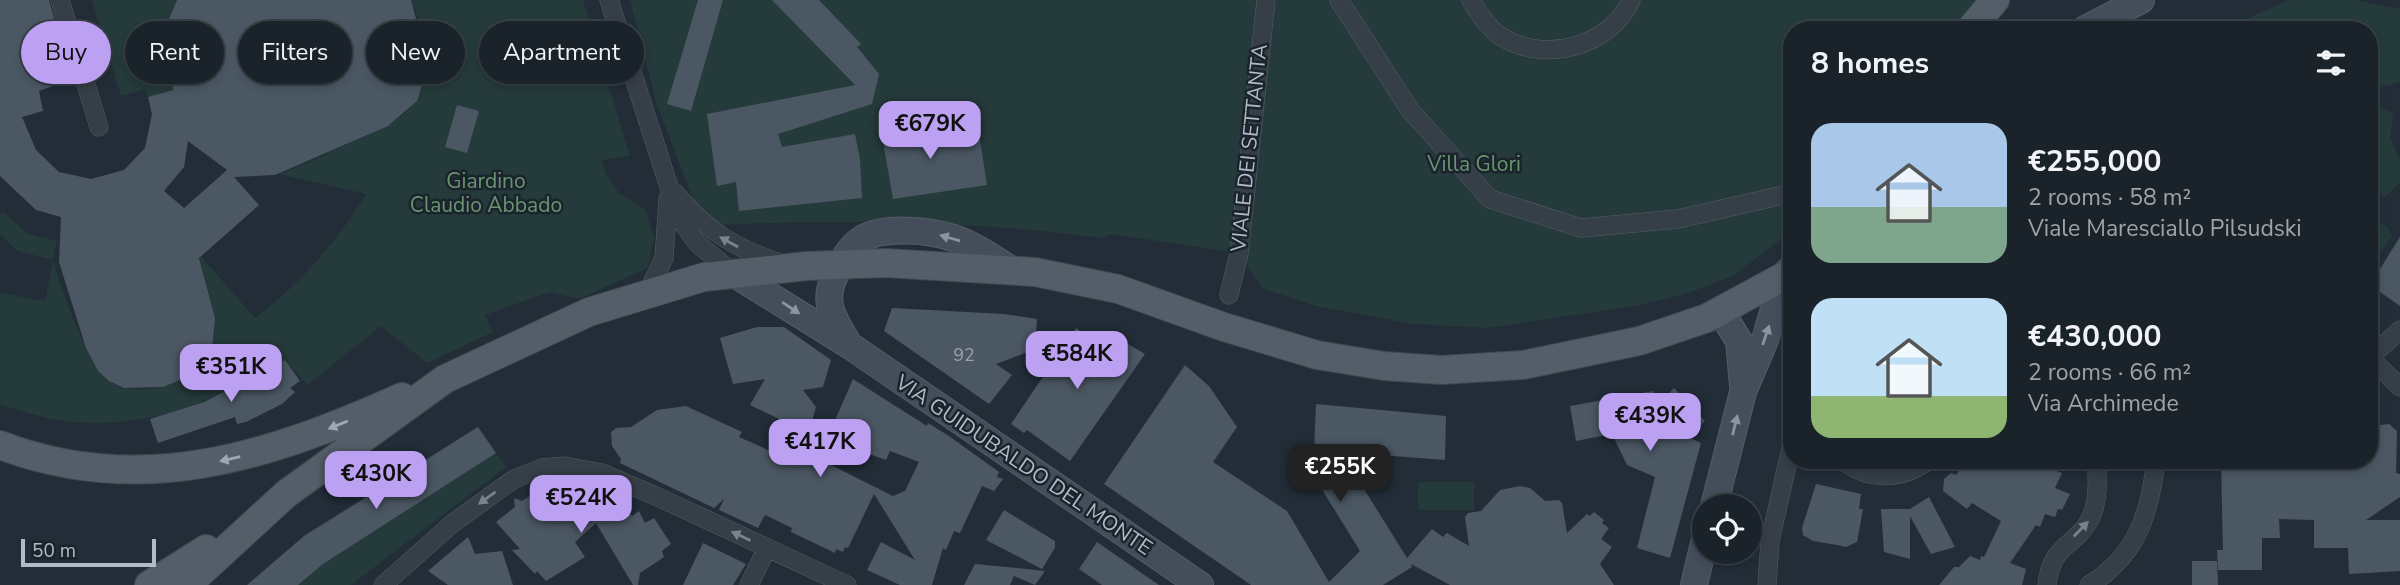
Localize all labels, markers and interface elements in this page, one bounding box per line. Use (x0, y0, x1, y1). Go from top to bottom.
chip: Buy (21, 21, 111, 84)
chip: Rent (125, 21, 224, 84)
chip: Filters (238, 21, 352, 84)
chip: New (366, 21, 465, 84)
chip: Apartment (479, 21, 644, 84)
street label: VIALE DEI SETTANTA (1224, 43, 1274, 254)
text: 8 homes (1811, 43, 1929, 84)
icon: filters (2312, 44, 2350, 82)
pin: €679K (881, 102, 979, 161)
text: €679K (895, 108, 965, 139)
text: €255,000 (2028, 141, 2161, 182)
park label: Villa Glori (1426, 150, 1521, 178)
icon: home (1867, 151, 1951, 235)
park label: Giardino Claudio Abbado (410, 167, 562, 219)
text: 2 rooms · 58 m² (2028, 182, 2191, 213)
text: Viale Maresciallo Pilsudski (2028, 213, 2302, 244)
one-way arrow (939, 232, 960, 242)
one-way arrow (719, 236, 739, 248)
one-way arrow (782, 301, 800, 315)
text: €430,000 (2028, 316, 2161, 357)
one-way arrow (1761, 325, 1772, 346)
icon: home (1867, 326, 1951, 410)
pin: €584K (1028, 332, 1126, 391)
text: €584K (1042, 338, 1112, 369)
house number: 92 (953, 343, 975, 367)
pin: €351K (182, 344, 280, 404)
text: €351K (196, 351, 266, 382)
text: 2 rooms · 66 m² (2028, 357, 2191, 388)
street label: VIA GUIDUBALDO DEL MONTE (889, 368, 1158, 562)
text: Via Archimede (2028, 388, 2179, 419)
pin: €439K (1601, 393, 1699, 453)
text: €439K (1615, 400, 1685, 431)
one-way arrow (1730, 414, 1741, 436)
one-way arrow (327, 420, 348, 431)
pin: €417K (771, 420, 869, 479)
text: €417K (785, 426, 855, 457)
pin: €255K (1291, 444, 1389, 504)
text: €255K (1305, 451, 1375, 482)
pin: €430K (327, 452, 425, 511)
one-way arrow (219, 454, 241, 465)
text: €430K (341, 458, 411, 489)
pin: €524K (532, 476, 630, 535)
text: €524K (546, 482, 616, 513)
one-way arrow (478, 490, 496, 504)
map controls (1692, 494, 1762, 564)
button: locate (1692, 494, 1762, 564)
one-way arrow (2072, 521, 2088, 538)
one-way arrow (731, 530, 751, 542)
scale bar (21, 536, 156, 568)
text: 50 m (32, 538, 76, 564)

